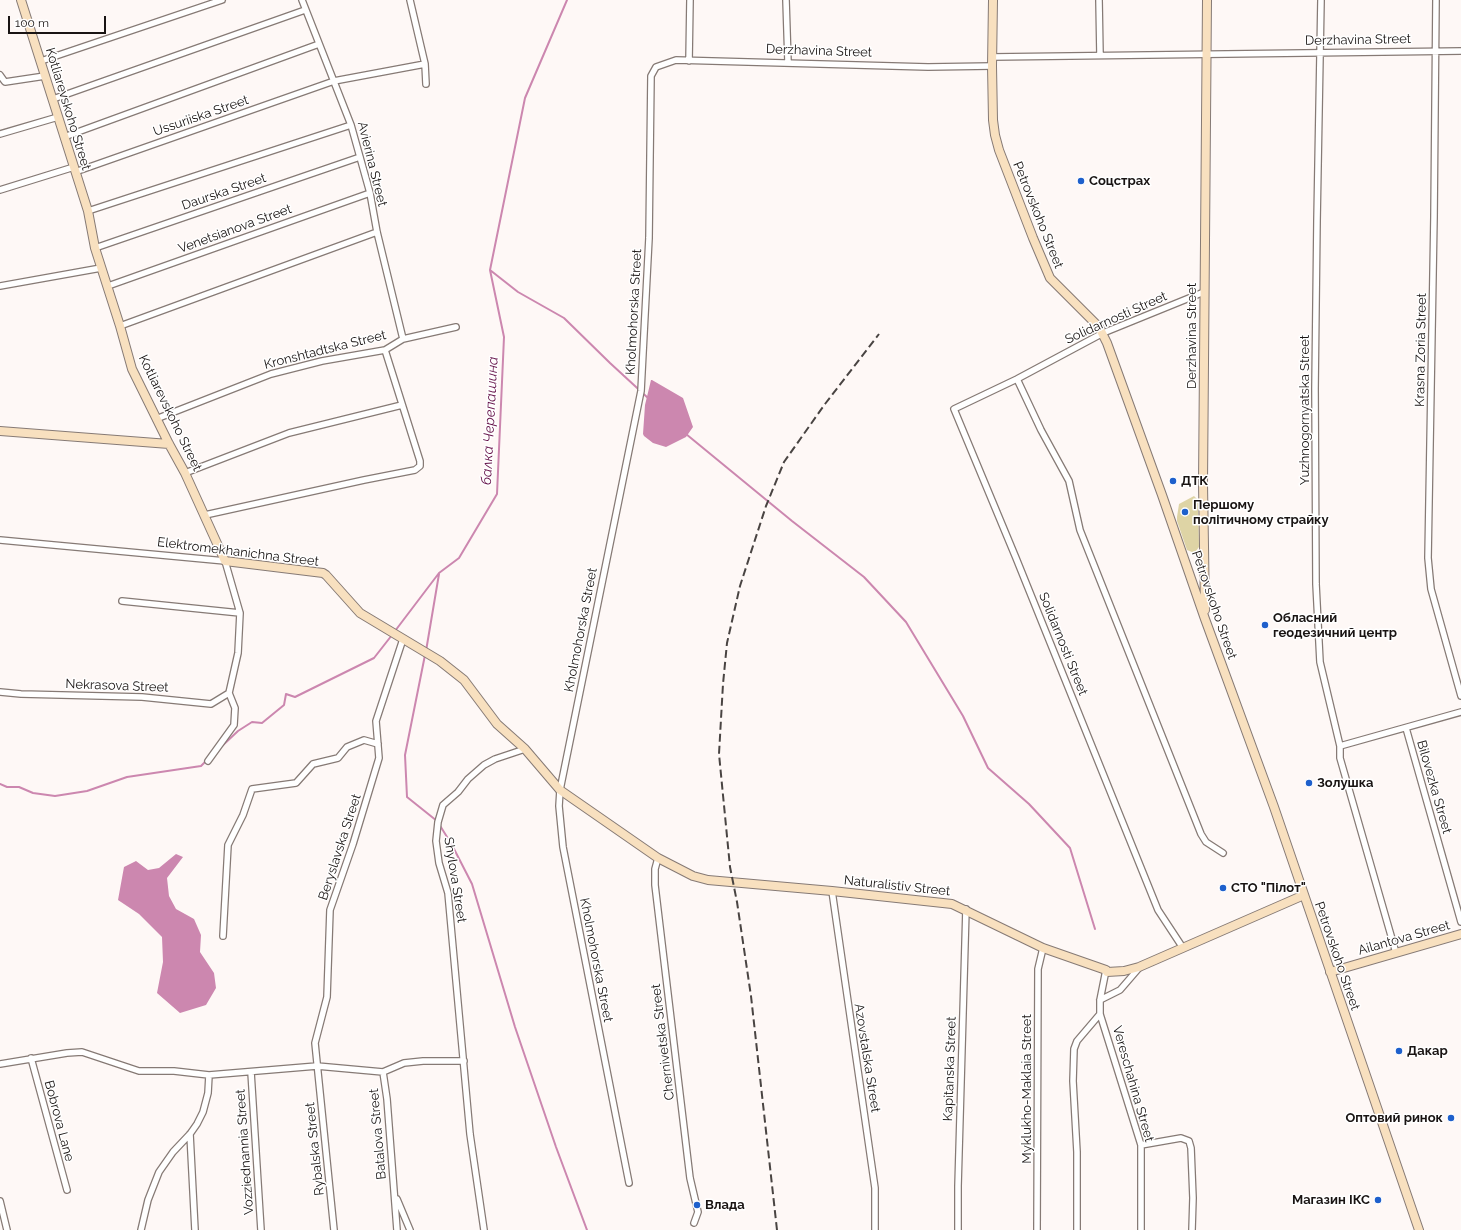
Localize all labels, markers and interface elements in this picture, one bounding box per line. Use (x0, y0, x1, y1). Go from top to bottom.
scale bar (10, 8, 108, 34)
text: 100 m (15, 16, 49, 30)
street label: Derzhavina Street (1305, 31, 1411, 49)
street label: Derzhavina Street (766, 41, 872, 61)
street label: Kotliarevskoho Street (42, 46, 94, 172)
street label: Ussuriiska Street (151, 92, 251, 140)
street label: Avierina Street (354, 120, 390, 208)
street label: Petrovskoho Street (1009, 159, 1067, 271)
street label: Daurska Street (180, 170, 268, 214)
place label: Соцстрах (1089, 173, 1150, 189)
marker: Соцстрах (1076, 176, 1086, 186)
street label: Venetsianova Street (176, 201, 294, 257)
street label: Kholmohorska Street (623, 249, 645, 375)
street label: Derzhavina Street (1184, 283, 1200, 389)
street label: Solidarnosti Street (1063, 289, 1169, 347)
street label: Krasna Zoria Street (1412, 293, 1430, 407)
street label: Kronshtadtska Street (262, 327, 388, 373)
street label: Yuzhnogornyatska Street (1297, 335, 1313, 485)
street label: Kotliarevskoho Street (135, 352, 205, 474)
water label: балка Черепашина (478, 356, 502, 486)
place label: ДТК (1181, 473, 1208, 489)
marker: ДТК (1168, 476, 1178, 486)
place label: Першому політичному страйку (1193, 497, 1329, 528)
marker: Першому політичному страйку (1180, 507, 1190, 517)
street label: Elektromekhanichna Street (156, 534, 320, 570)
street label: Petrovskoho Street (1188, 549, 1240, 661)
street label: Kholmohorska Street (561, 566, 601, 694)
street label: Solidarnosti Street (1035, 590, 1091, 698)
place label: Обласний геодезичний центр (1273, 610, 1397, 641)
marker: Обласний геодезичний центр (1260, 620, 1270, 630)
street label: Nekrasova Street (65, 676, 169, 696)
street label: Bilovezka Street (1413, 738, 1455, 836)
place label: Золушка (1317, 775, 1374, 791)
marker: Золушка (1304, 778, 1314, 788)
street label: Beryslavska Street (315, 792, 365, 902)
street label: Shylova Street (441, 836, 469, 924)
street label: Naturalistiv Street (843, 873, 951, 899)
place label: СТО "Пілот" (1231, 880, 1306, 896)
marker: СТО "Пілот" (1218, 883, 1228, 893)
street label: Kholmohorska Street (576, 896, 616, 1024)
street label: Petrovskoho Street (1311, 900, 1363, 1012)
street label: Ailantova Street (1356, 917, 1452, 959)
street label: Chernivetska Street (648, 983, 678, 1101)
street label: Azovstalska Street (851, 1002, 883, 1114)
street label: Myklukho-Maklaia Street (1019, 1014, 1035, 1164)
street label: Kapitanska Street (940, 1016, 960, 1122)
street label: Vereschahina Street (1109, 1024, 1157, 1144)
place label: Дакар (1407, 1043, 1448, 1059)
marker: Дакар (1394, 1046, 1404, 1056)
street label: Bobrova Lane (41, 1079, 77, 1163)
street label: Batalova Street (366, 1088, 390, 1180)
street label: Vozziednannia Street (233, 1089, 257, 1215)
street label: Rybalska Street (302, 1102, 328, 1196)
place label: Оптовий ринок (1345, 1110, 1443, 1126)
marker: Оптовий ринок (1446, 1113, 1456, 1123)
place label: Магазин ІКС (1292, 1192, 1370, 1208)
marker: Магазин ІКС (1373, 1195, 1383, 1205)
place label: Влада (705, 1197, 745, 1213)
marker: Влада (692, 1200, 702, 1210)

